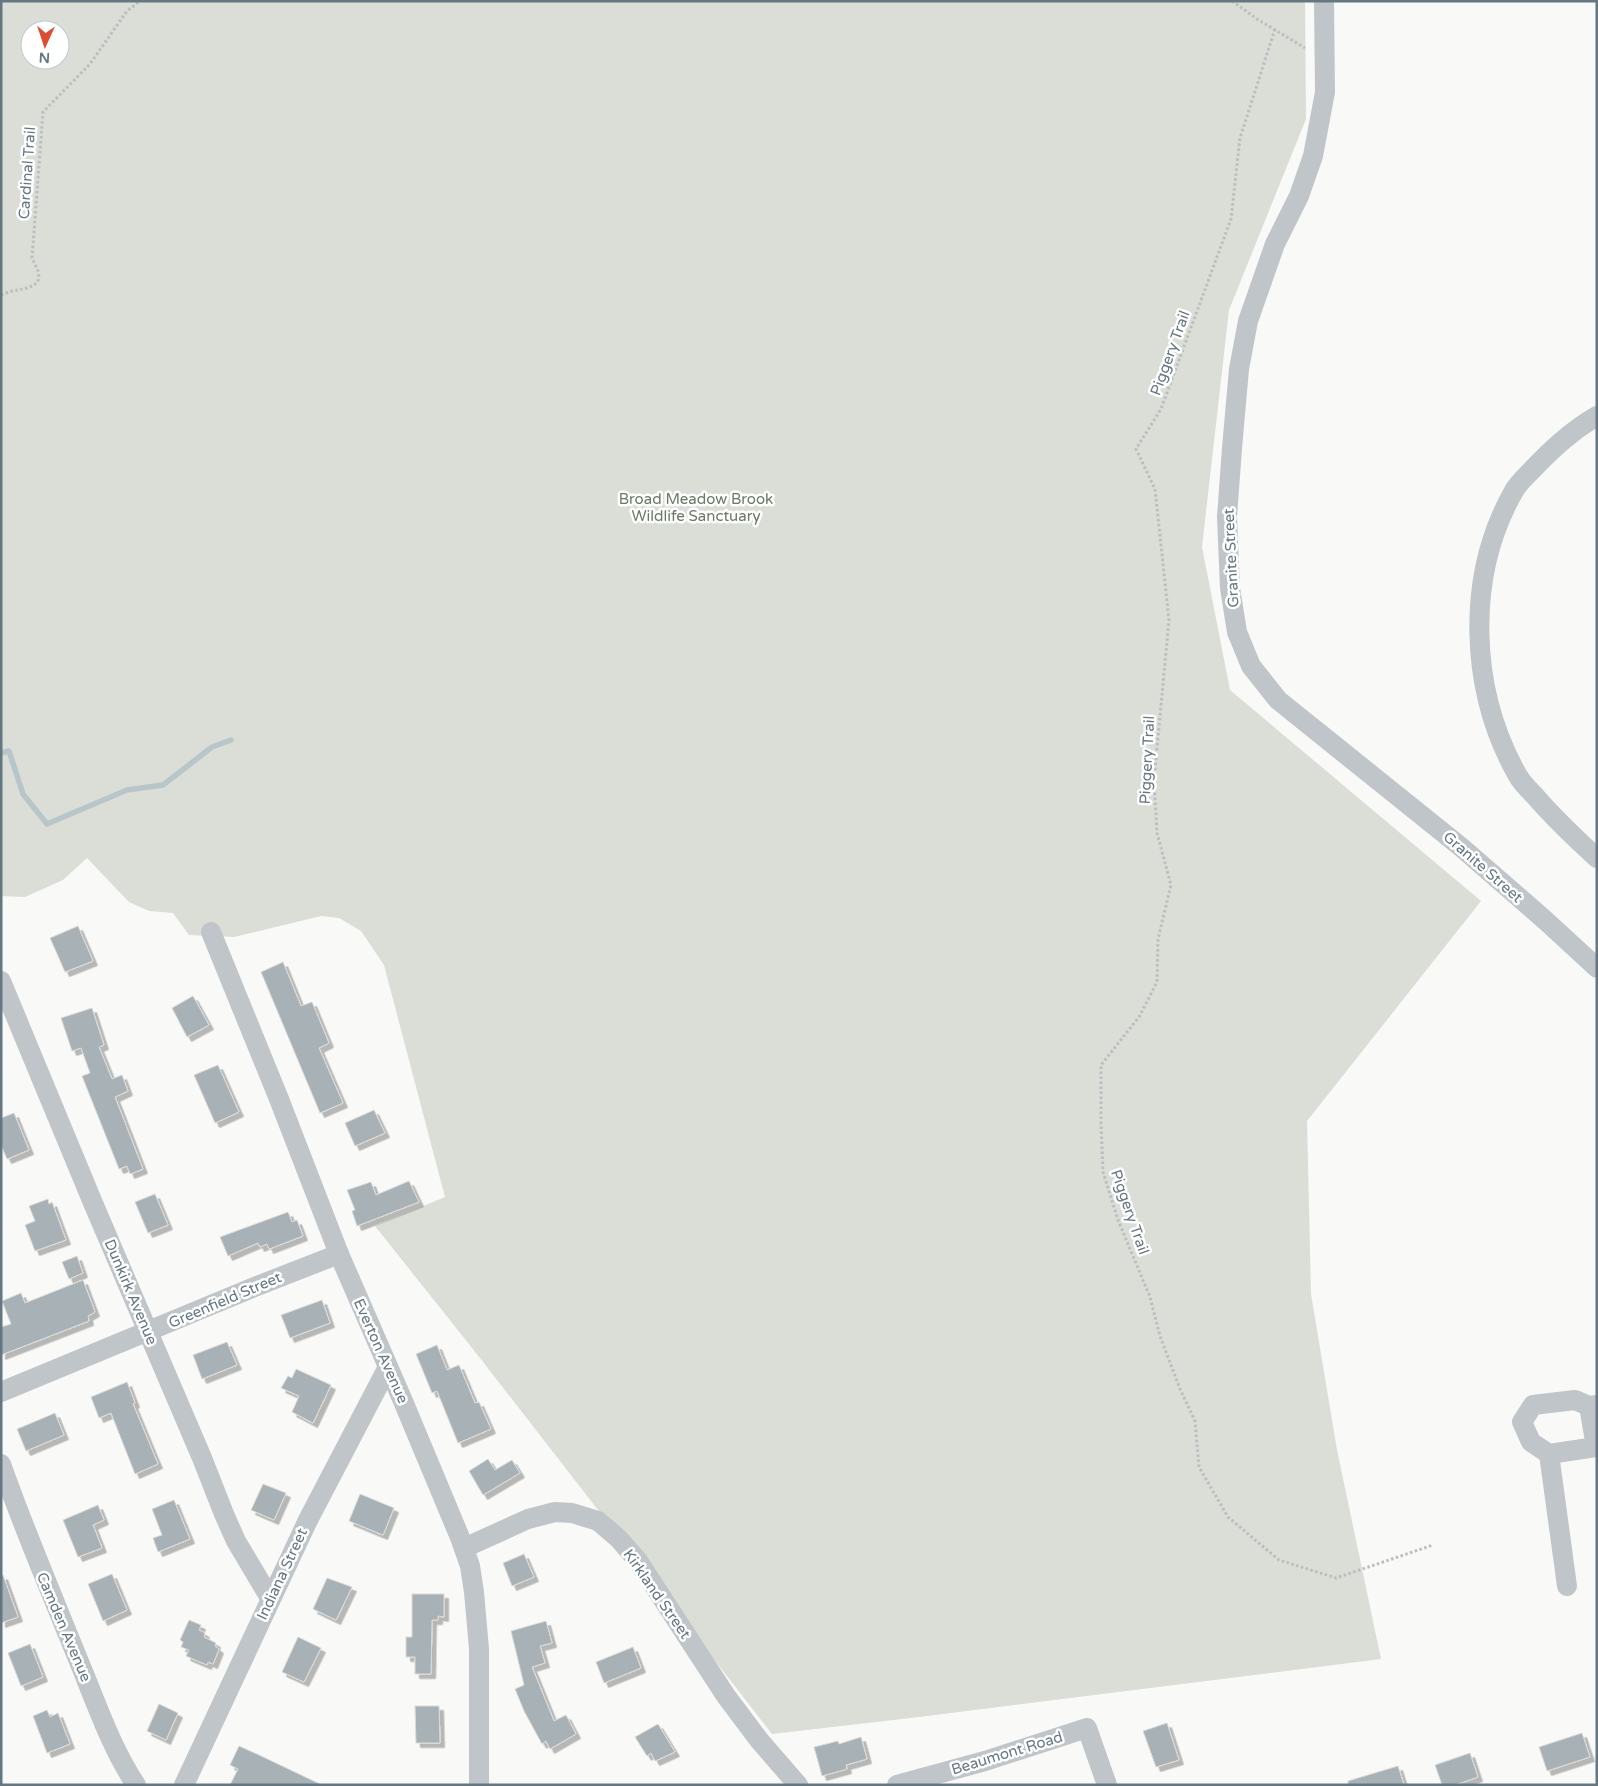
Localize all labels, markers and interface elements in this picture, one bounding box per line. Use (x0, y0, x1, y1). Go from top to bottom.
north arrow (20, 20, 70, 70)
text: N (38, 49, 50, 66)
street label: Cardinal Trail (15, 126, 39, 220)
street label: Piggery Trail (1146, 308, 1194, 398)
park label: Broad Meadow Brook Wildlife Sanctuary (619, 490, 773, 525)
street label: Granite Street (1219, 508, 1243, 608)
street label: Piggery Trail (1136, 715, 1158, 805)
street label: Granite Street (1440, 828, 1527, 907)
street label: Piggery Trail (1107, 1167, 1153, 1257)
street label: Dunkirk Avenue (101, 1237, 161, 1347)
street label: Greenfield Street (166, 1268, 284, 1332)
street label: Everton Avenue (350, 1296, 412, 1406)
street label: Indiana Street (253, 1525, 311, 1623)
street label: Kirkland Street (619, 1546, 695, 1642)
street label: Camden Avenue (33, 1569, 95, 1685)
street label: Beaumont Road (949, 1728, 1065, 1778)

